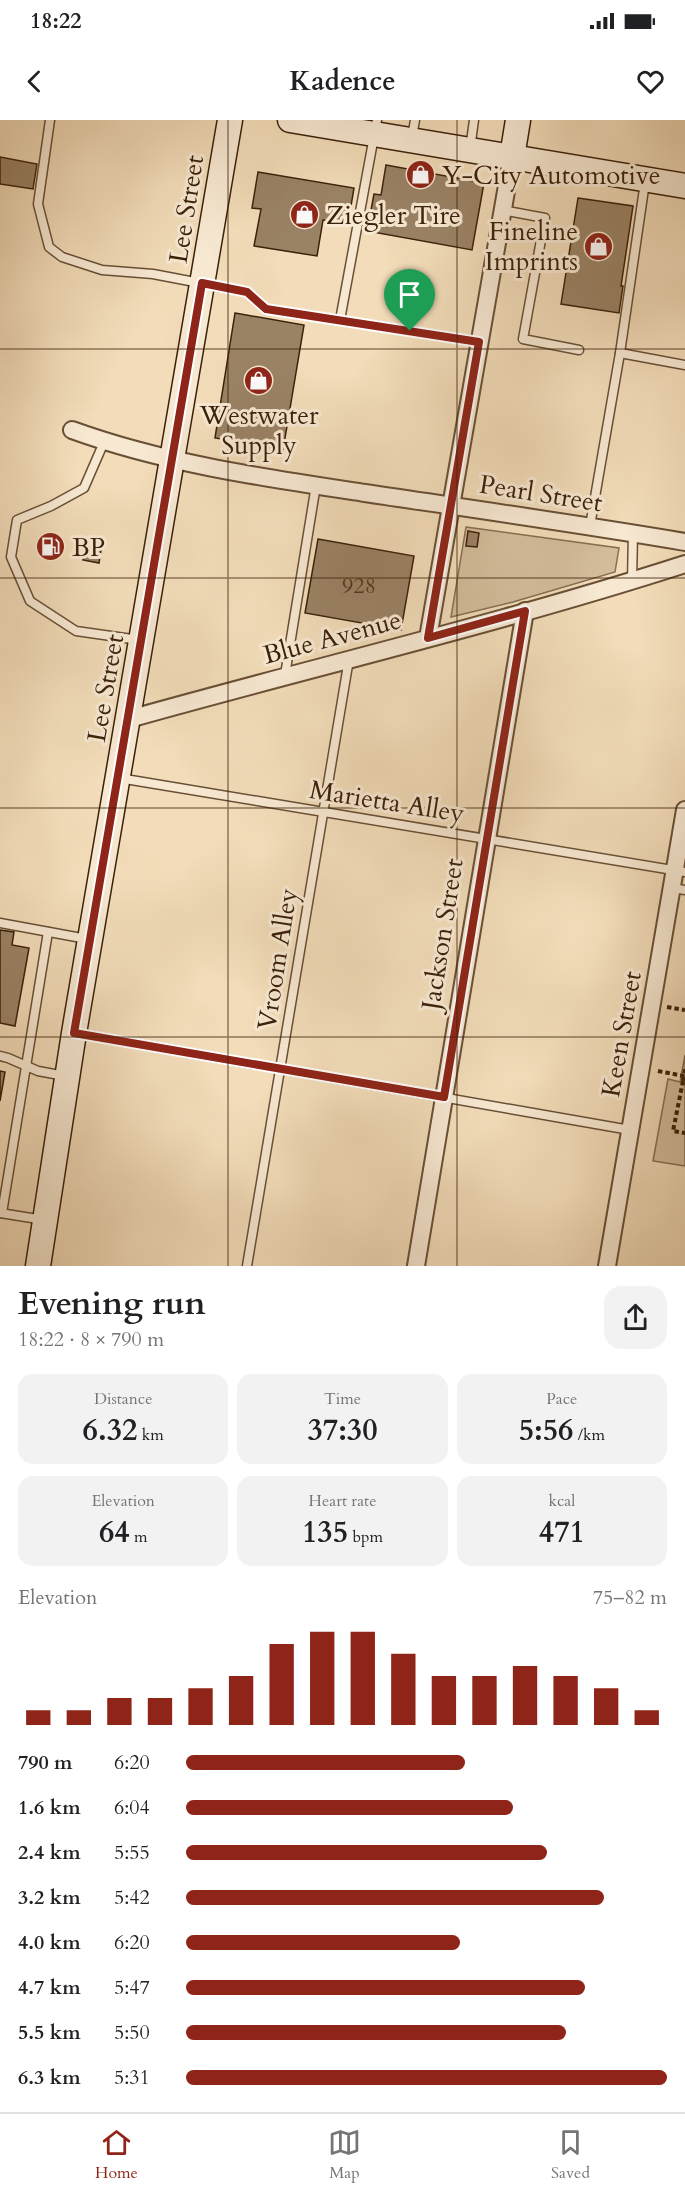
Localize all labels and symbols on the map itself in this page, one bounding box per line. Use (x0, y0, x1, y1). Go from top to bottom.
street label: Lee Street (161, 153, 212, 266)
place label: Y-City Automotive (442, 158, 661, 193)
shop icon: Y-City Automotive (405, 159, 437, 191)
place label: Ziegler Tire (326, 198, 461, 233)
shop icon: Ziegler Tire (289, 199, 321, 231)
place label: Fineline Imprints (485, 214, 578, 279)
shop icon: Fineline Imprints (583, 230, 615, 262)
pin (384, 269, 435, 331)
shop icon: Westwater Supply (243, 365, 275, 397)
place label: Westwater Supply (198, 398, 319, 463)
street label: Pearl Street (477, 467, 605, 520)
place label: BP (72, 530, 105, 565)
fuel station icon: BP (35, 531, 67, 563)
house number: 928 (342, 571, 376, 601)
street label: Blue Avenue (259, 602, 405, 673)
street label: Lee Street (79, 631, 132, 745)
street label: Marietta Alley (307, 772, 467, 831)
street label: Jackson Street (413, 856, 472, 1016)
street label: Vroom Alley (249, 885, 306, 1032)
street label: Keen Street (593, 968, 650, 1100)

